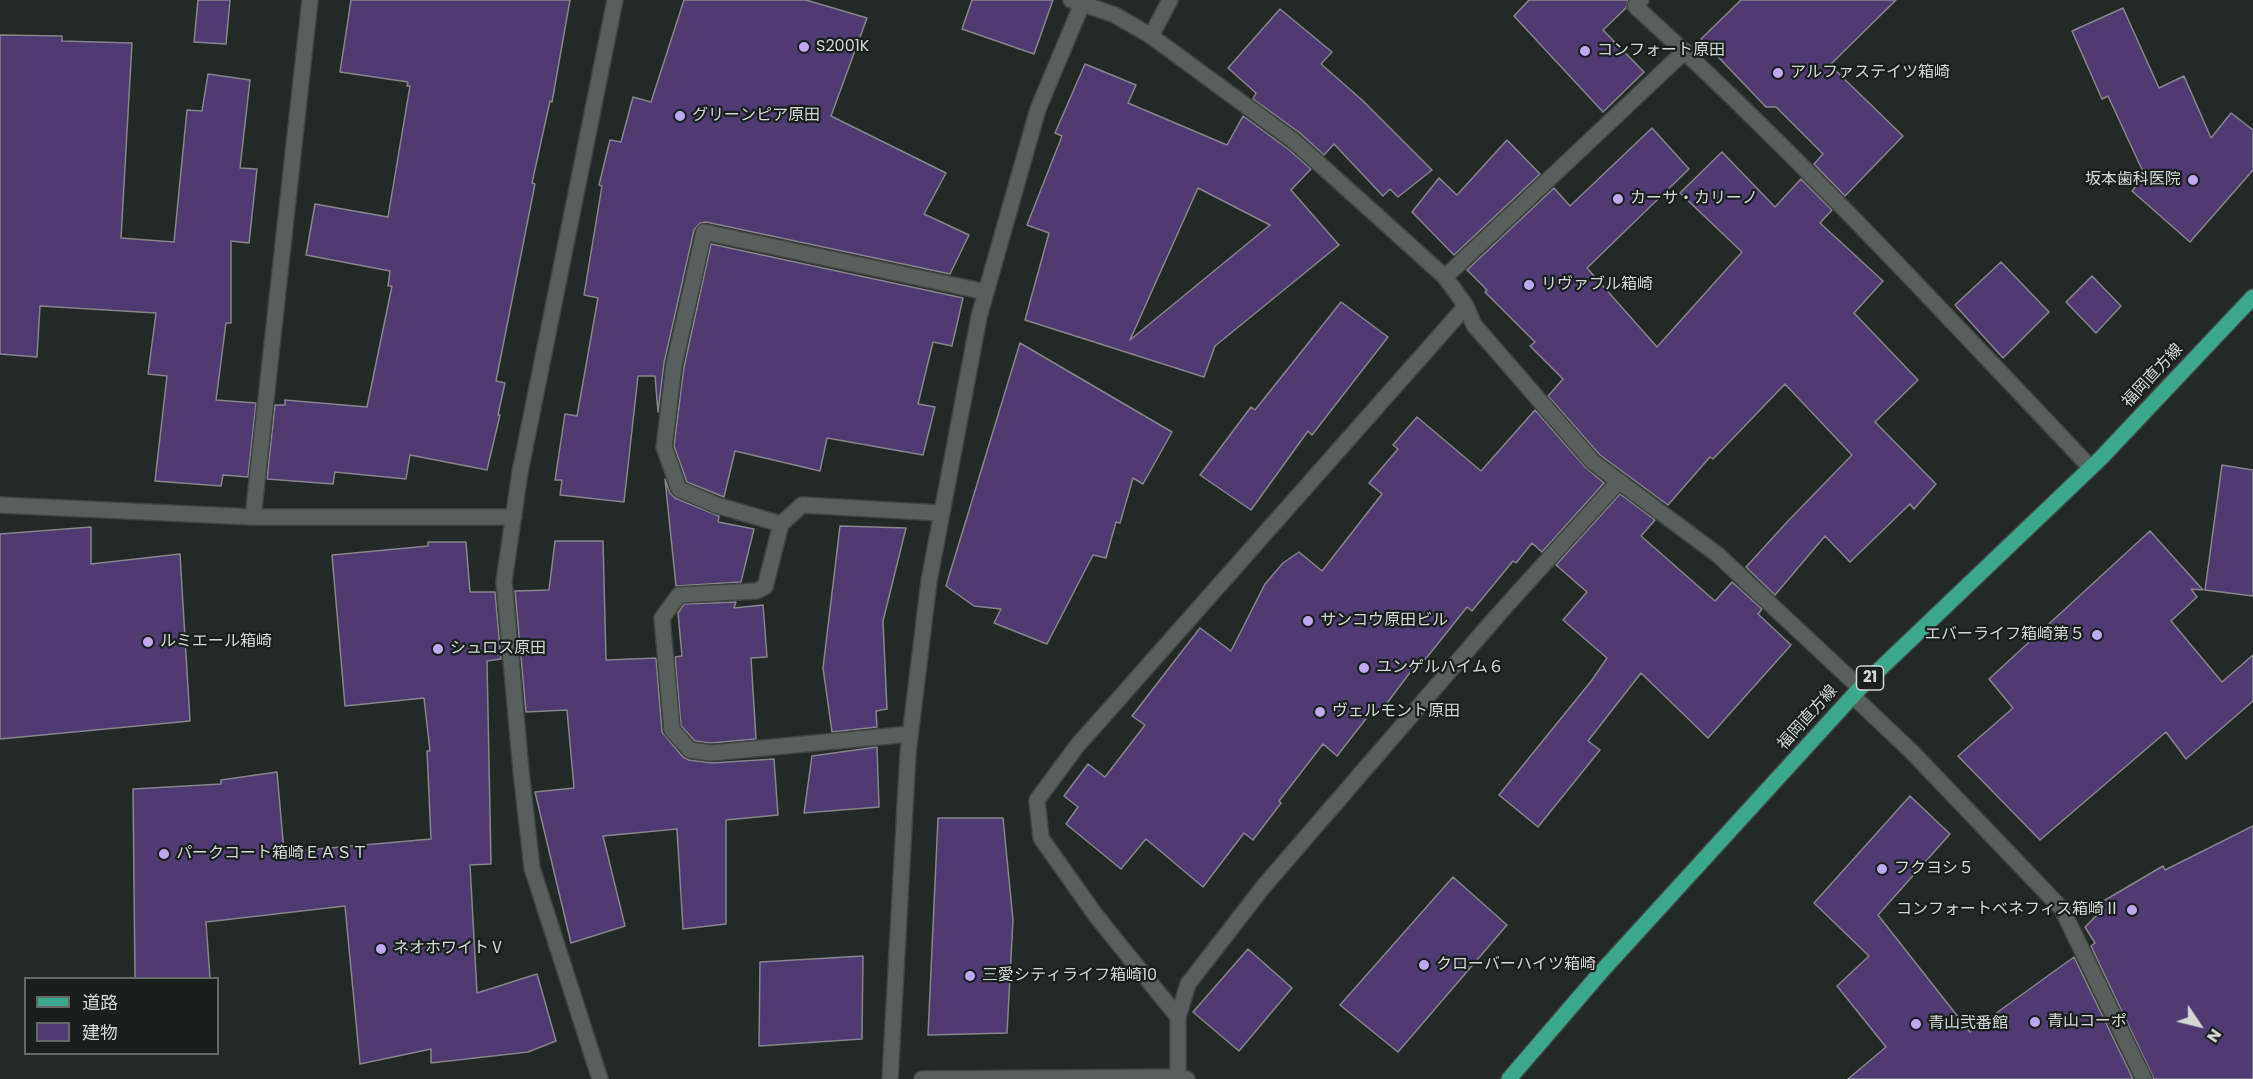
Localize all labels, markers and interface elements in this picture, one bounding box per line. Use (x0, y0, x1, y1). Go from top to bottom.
place label: S2001K (816, 37, 869, 57)
marker: S2001K (797, 40, 811, 54)
place label: コンフォート原田 (1597, 41, 1725, 61)
marker: コンフォート原田 (1578, 44, 1592, 58)
place label: アルファステイツ箱崎 (1790, 63, 1950, 83)
marker: アルファステイツ箱崎 (1771, 66, 1785, 80)
place label: グリーンピア原田 (692, 106, 820, 126)
marker: グリーンピア原田 (673, 109, 687, 123)
place label: 坂本歯科医院 (2085, 170, 2181, 190)
marker: 坂本歯科医院 (2186, 173, 2200, 187)
place label: カーサ・カリーノ (1630, 189, 1758, 209)
marker: カーサ・カリーノ (1611, 192, 1625, 206)
place label: リヴァブル箱崎 (1541, 275, 1653, 295)
marker: リヴァブル箱崎 (1522, 278, 1536, 292)
street label: 福岡直方線 (2119, 340, 2187, 412)
place label: サンコウ原田ビル (1320, 611, 1448, 631)
marker: サンコウ原田ビル (1301, 614, 1315, 628)
place label: エバーライフ箱崎第５ (1925, 625, 2085, 645)
marker: エバーライフ箱崎第５ (2090, 628, 2104, 642)
place label: ルミエール箱崎 (160, 632, 272, 652)
marker: ルミエール箱崎 (141, 635, 155, 649)
place label: シュロス原田 (450, 639, 546, 659)
marker: シュロス原田 (431, 642, 445, 656)
place label: ユンゲルハイム６ (1376, 658, 1504, 678)
marker: ユンゲルハイム６ (1357, 661, 1371, 675)
road number: 21 (1856, 666, 1884, 690)
street label: 福岡直方線 (1774, 682, 1842, 754)
place label: ヴェルモント原田 (1332, 702, 1460, 722)
marker: ヴェルモント原田 (1313, 705, 1327, 719)
place label: パークコート箱崎ＥＡＳＴ (176, 844, 368, 864)
marker: パークコート箱崎ＥＡＳＴ (157, 847, 171, 861)
place label: フクヨシ５ (1894, 859, 1974, 879)
marker: フクヨシ５ (1875, 862, 1889, 876)
place label: コンフォートベネフィス箱崎Ⅱ (1896, 900, 2120, 920)
marker: コンフォートベネフィス箱崎Ⅱ (2125, 903, 2139, 917)
place label: ネオホワイトⅤ (393, 939, 505, 959)
marker: ネオホワイトⅤ (374, 942, 388, 956)
place label: クローバーハイツ箱崎 (1436, 955, 1596, 975)
marker: クローバーハイツ箱崎 (1417, 958, 1431, 972)
place label: 三愛シティライフ箱崎10 (982, 966, 1157, 986)
marker: 三愛シティライフ箱崎10 (963, 969, 977, 983)
legend (24, 977, 219, 1055)
text: 道路 (82, 990, 118, 1015)
north arrow (2169, 995, 2229, 1055)
place label: 青山コーポ (2047, 1012, 2127, 1032)
place label: 青山弐番館 (1928, 1014, 2008, 1034)
marker: 青山コーポ (2028, 1015, 2042, 1029)
marker: 青山弐番館 (1909, 1017, 1923, 1031)
text: 建物 (82, 1020, 118, 1045)
text: N (2201, 1024, 2227, 1047)

